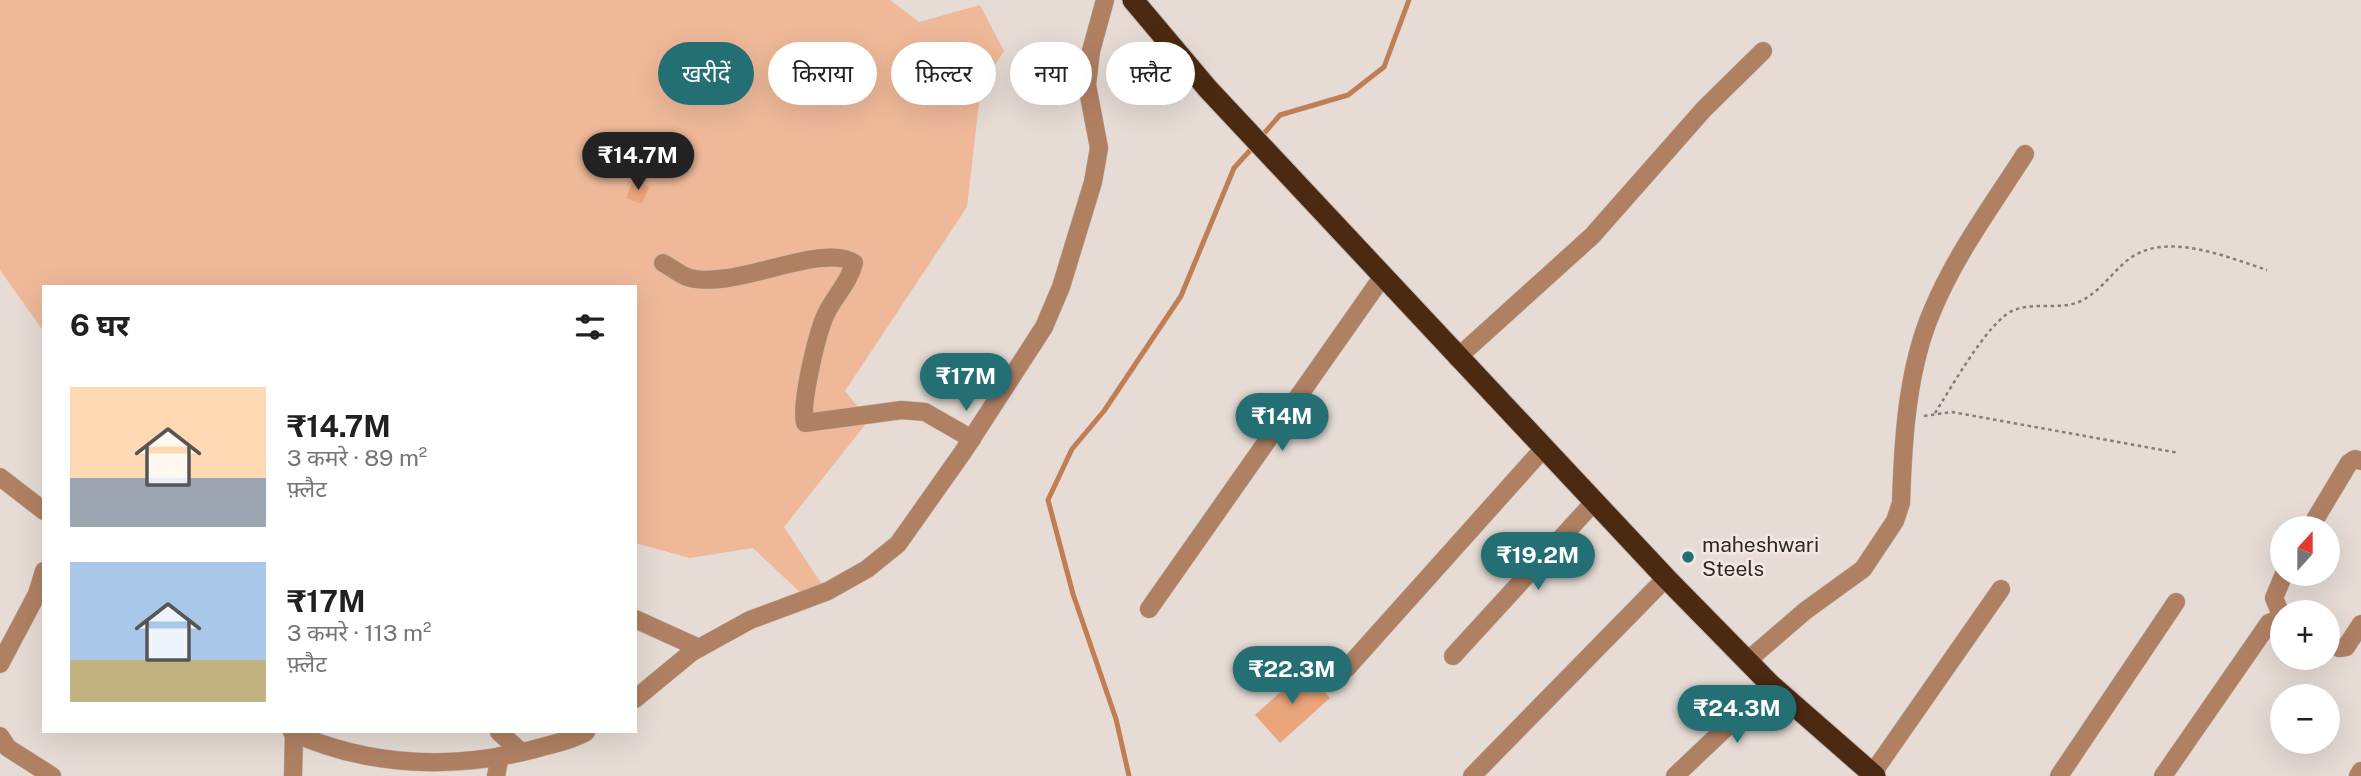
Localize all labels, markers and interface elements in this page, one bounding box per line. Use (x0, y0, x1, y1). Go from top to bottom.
chip: खरीदें (658, 42, 754, 105)
chip: किराया (768, 42, 877, 105)
chip: फ़िल्टर (891, 42, 996, 105)
chip: नया (1010, 42, 1092, 105)
chip: फ़्लैट (1106, 42, 1195, 105)
pin: ₹14.7M (581, 132, 695, 192)
text: ₹14.7M (598, 141, 678, 168)
text: 6 घर (70, 307, 129, 343)
icon: filters (571, 308, 609, 346)
pin: ₹17M (925, 354, 1007, 413)
text: ₹17M (936, 362, 996, 389)
pin: ₹14M (1241, 393, 1323, 453)
text: ₹14M (1252, 402, 1312, 429)
text: ₹14.7M (287, 408, 391, 444)
icon: home (126, 415, 210, 499)
text: 3 कमरे · 89 m² (287, 444, 427, 471)
text: फ़्लैट (287, 475, 327, 502)
north arrow (2270, 516, 2340, 586)
map controls (2270, 516, 2340, 754)
pin: ₹19.2M (1481, 532, 1595, 592)
place label: maheshwari Steels (1702, 532, 1819, 581)
text: ₹19.2M (1497, 541, 1579, 568)
marker: maheshwari Steels (1680, 549, 1696, 565)
text: ₹17M (287, 583, 365, 619)
icon: home (126, 590, 210, 674)
button: + (2270, 600, 2340, 670)
text: 3 कमरे · 113 m² (287, 619, 431, 646)
pin: ₹22.3M (1235, 646, 1349, 706)
text: फ़्लैट (287, 650, 327, 677)
text: ₹22.3M (1249, 655, 1335, 682)
button: − (2270, 684, 2340, 754)
pin: ₹24.3M (1680, 686, 1794, 745)
text: ₹24.3M (1693, 694, 1781, 721)

